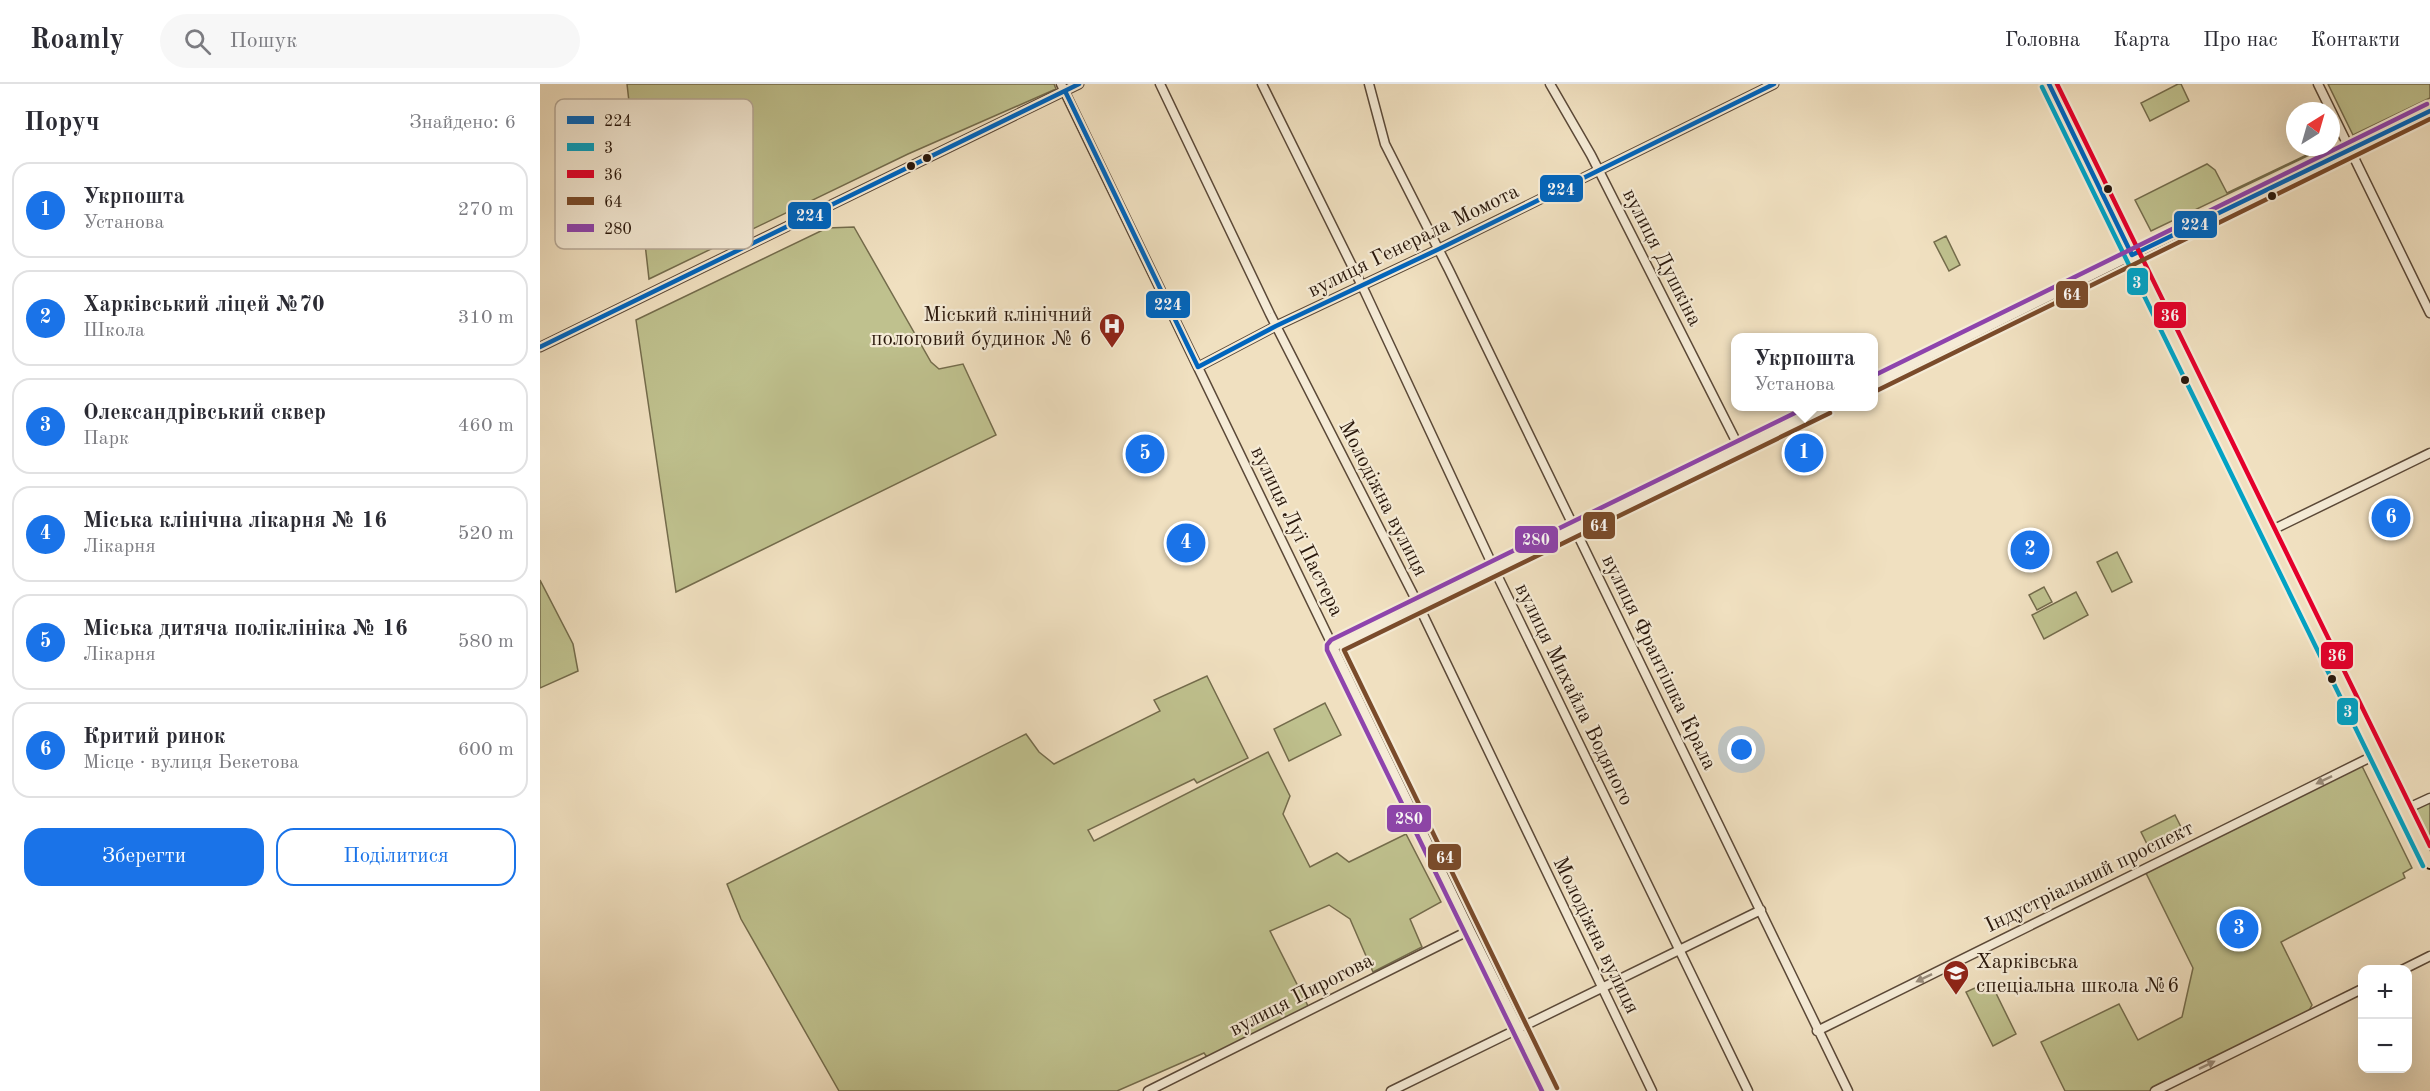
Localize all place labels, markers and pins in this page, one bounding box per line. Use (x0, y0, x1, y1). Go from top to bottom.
unlabelled marker (921, 152, 933, 164)
unlabelled marker (905, 160, 917, 172)
unlabelled marker (2102, 183, 2114, 195)
unlabelled marker (2266, 190, 2278, 202)
place label: Міський клінічний пологовий будинок № 6 (871, 305, 1092, 350)
hospital icon: Міський клінічний пологовий будинок № 6 (1097, 311, 1127, 349)
unlabelled marker (2179, 374, 2191, 386)
pin: 1 (1784, 430, 1824, 476)
pin: 5 (1126, 432, 1164, 476)
pin: 6 (2372, 496, 2410, 540)
pin: 4 (1166, 520, 1206, 566)
pin: 2 (2010, 528, 2050, 572)
unlabelled marker (2326, 673, 2338, 685)
pin: 3 (2220, 906, 2258, 952)
place label: Харківська спеціальна школа №6 (1976, 952, 2179, 997)
school or university icon: Харківська спеціальна школа №6 (1941, 958, 1971, 996)

